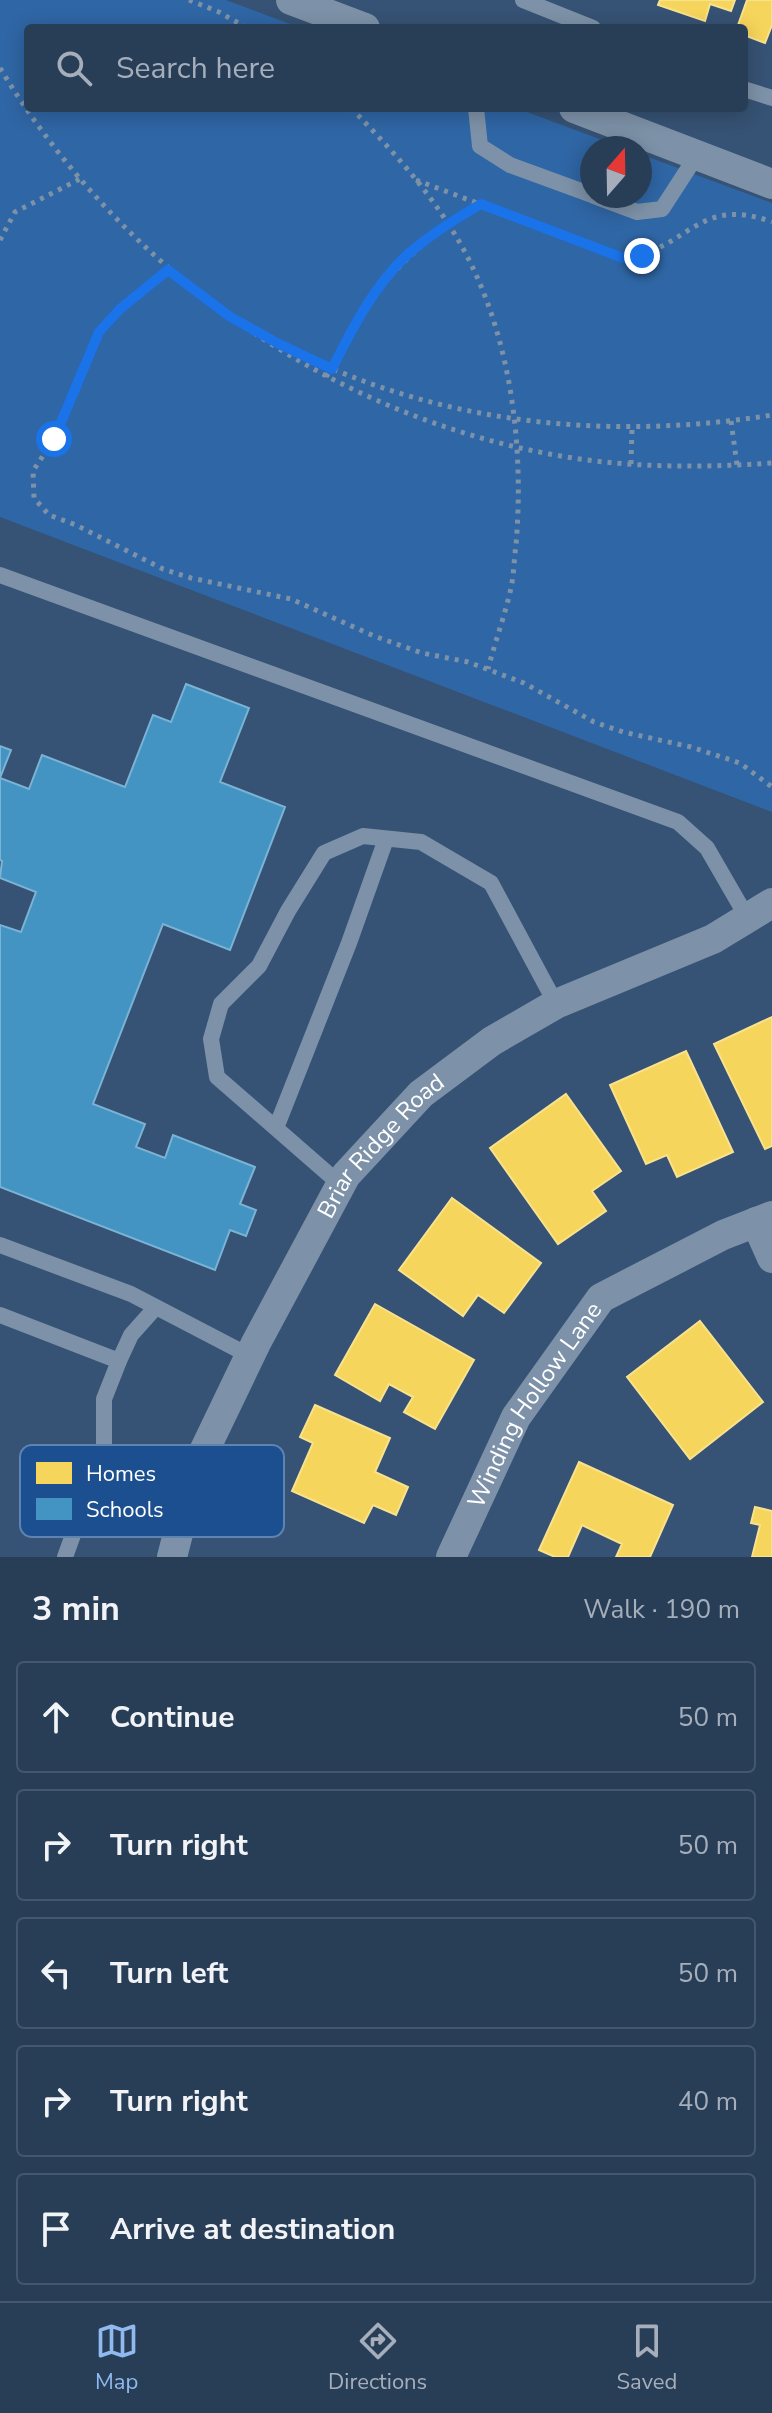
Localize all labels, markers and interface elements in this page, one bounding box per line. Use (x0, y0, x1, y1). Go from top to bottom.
search box (24, 24, 748, 112)
icon: search (52, 46, 96, 90)
text: Search here (116, 48, 275, 89)
north arrow (580, 136, 652, 208)
route end (624, 238, 660, 274)
route start (36, 421, 72, 457)
street label: Briar Ridge Road (310, 1066, 451, 1224)
street label: Winding Hollow Lane (460, 1295, 609, 1513)
legend (20, 1445, 284, 1537)
text: Homes (86, 1459, 156, 1489)
text: Schools (86, 1495, 164, 1525)
text: 3 min (32, 1586, 120, 1632)
text: Walk · 190 m (583, 1592, 740, 1627)
icon: ahead (34, 1695, 78, 1739)
text: Continue (110, 1697, 235, 1738)
text: 50 m (678, 1700, 738, 1735)
icon: right (34, 1823, 78, 1867)
text: Turn right (110, 1825, 248, 1866)
text: 50 m (678, 1828, 738, 1863)
icon: left (34, 1951, 78, 1995)
text: Turn left (110, 1953, 228, 1994)
text: 50 m (678, 1956, 738, 1991)
icon: right (34, 2079, 78, 2123)
text: Turn right (110, 2081, 248, 2122)
text: 40 m (678, 2084, 738, 2119)
icon: arrive (34, 2207, 78, 2251)
text: Arrive at destination (110, 2209, 395, 2250)
tab: Map (95, 2319, 139, 2397)
tab: Directions (328, 2319, 427, 2397)
tab: Saved (617, 2319, 677, 2397)

